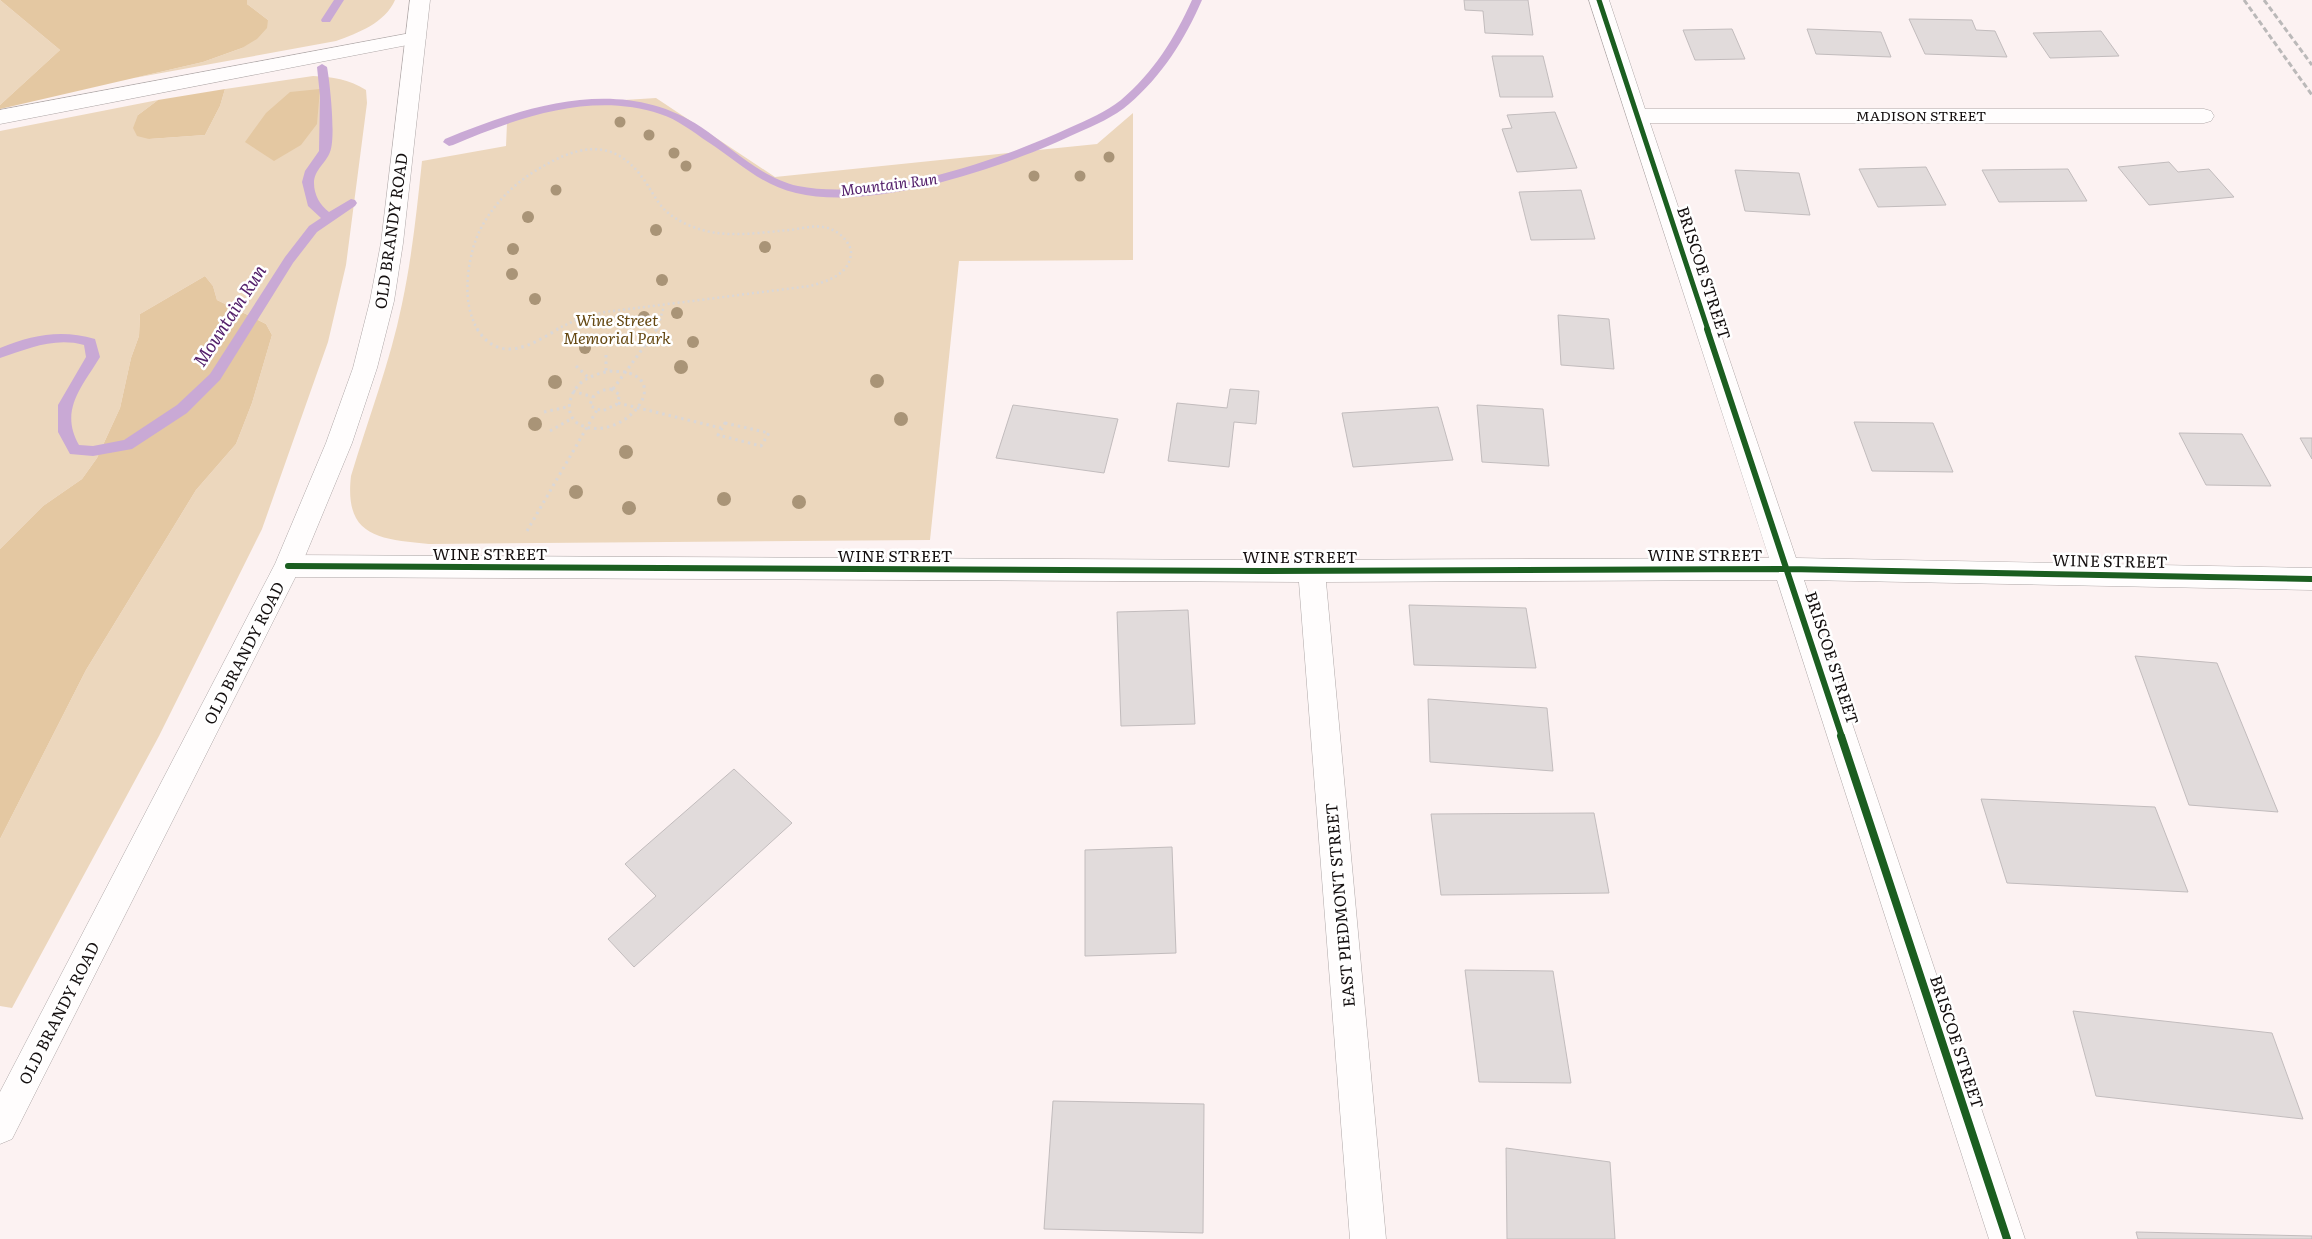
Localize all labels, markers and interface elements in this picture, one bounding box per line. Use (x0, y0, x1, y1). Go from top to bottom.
street label: MADISON STREET (1856, 105, 1986, 125)
street label: OLD BRANDY ROAD (367, 151, 413, 311)
water label: Mountain Run (839, 166, 939, 201)
street label: BRISCOE STREET (1672, 203, 1738, 343)
water label: Mountain Run (186, 259, 272, 372)
park label: Wine Street Memorial Park (563, 307, 671, 349)
street label: WINE STREET (432, 541, 548, 565)
street label: WINE STREET (1647, 542, 1763, 566)
street label: WINE STREET (837, 543, 953, 567)
street label: WINE STREET (1242, 544, 1358, 568)
street label: WINE STREET (2052, 547, 2168, 573)
street label: OLD BRANDY ROAD (197, 577, 290, 728)
street label: BRISCOE STREET (1800, 588, 1866, 728)
street label: EAST PIEDMONT STREET (1318, 802, 1360, 1008)
street label: OLD BRANDY ROAD (12, 937, 105, 1088)
street label: BRISCOE STREET (1925, 972, 1991, 1112)

